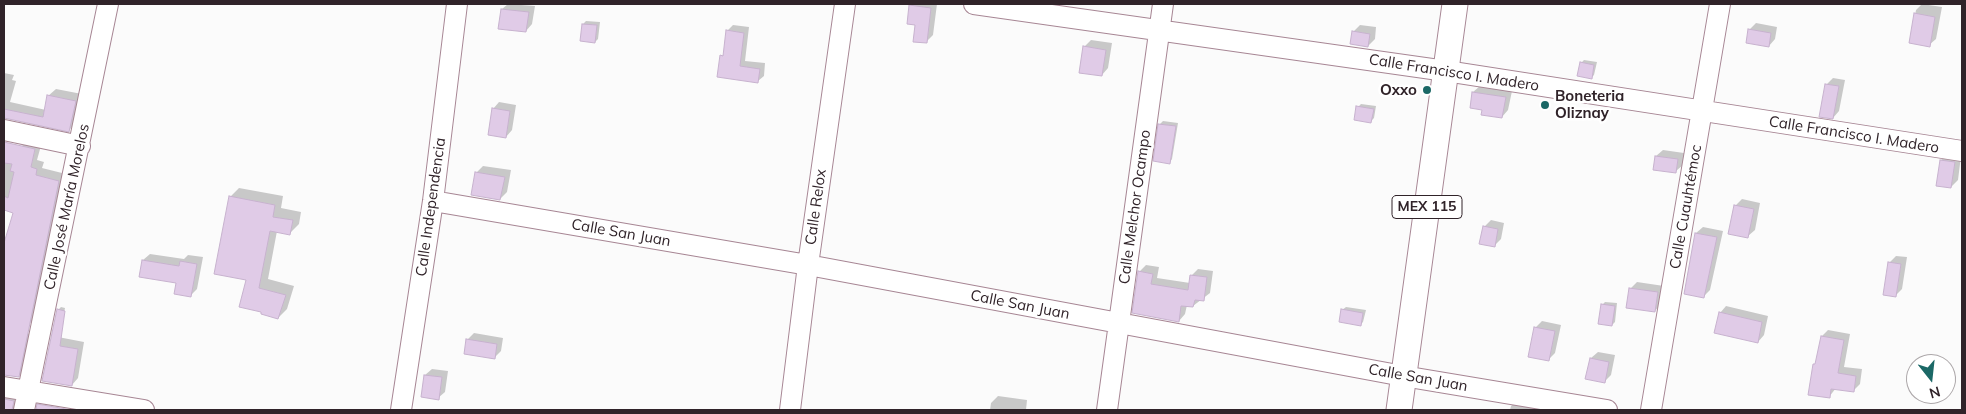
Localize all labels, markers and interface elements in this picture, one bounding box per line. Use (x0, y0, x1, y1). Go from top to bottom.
street label: Calle Francisco I. Madero (1368, 51, 1540, 95)
place label: Oxxo (1380, 81, 1417, 99)
marker: Oxxo (1421, 84, 1433, 96)
place label: Boneteria Oliznay (1555, 87, 1624, 122)
marker: Boneteria Oliznay (1539, 99, 1551, 111)
street label: Calle Francisco I. Madero (1768, 113, 1940, 157)
street label: Calle José María Morelos (41, 122, 93, 292)
street label: Calle Melchor Ocampo (1115, 129, 1155, 285)
street label: Calle Independencia (412, 136, 450, 278)
street label: Calle Cuauhtémoc (1666, 143, 1706, 271)
street label: Calle Relox (802, 168, 830, 246)
road number: MEX 115 (1392, 196, 1462, 218)
street label: Calle San Juan (570, 215, 672, 251)
street label: Calle San Juan (969, 287, 1071, 323)
north arrow (1906, 354, 1956, 404)
street label: Calle San Juan (1367, 360, 1469, 396)
text: N (1927, 382, 1942, 403)

